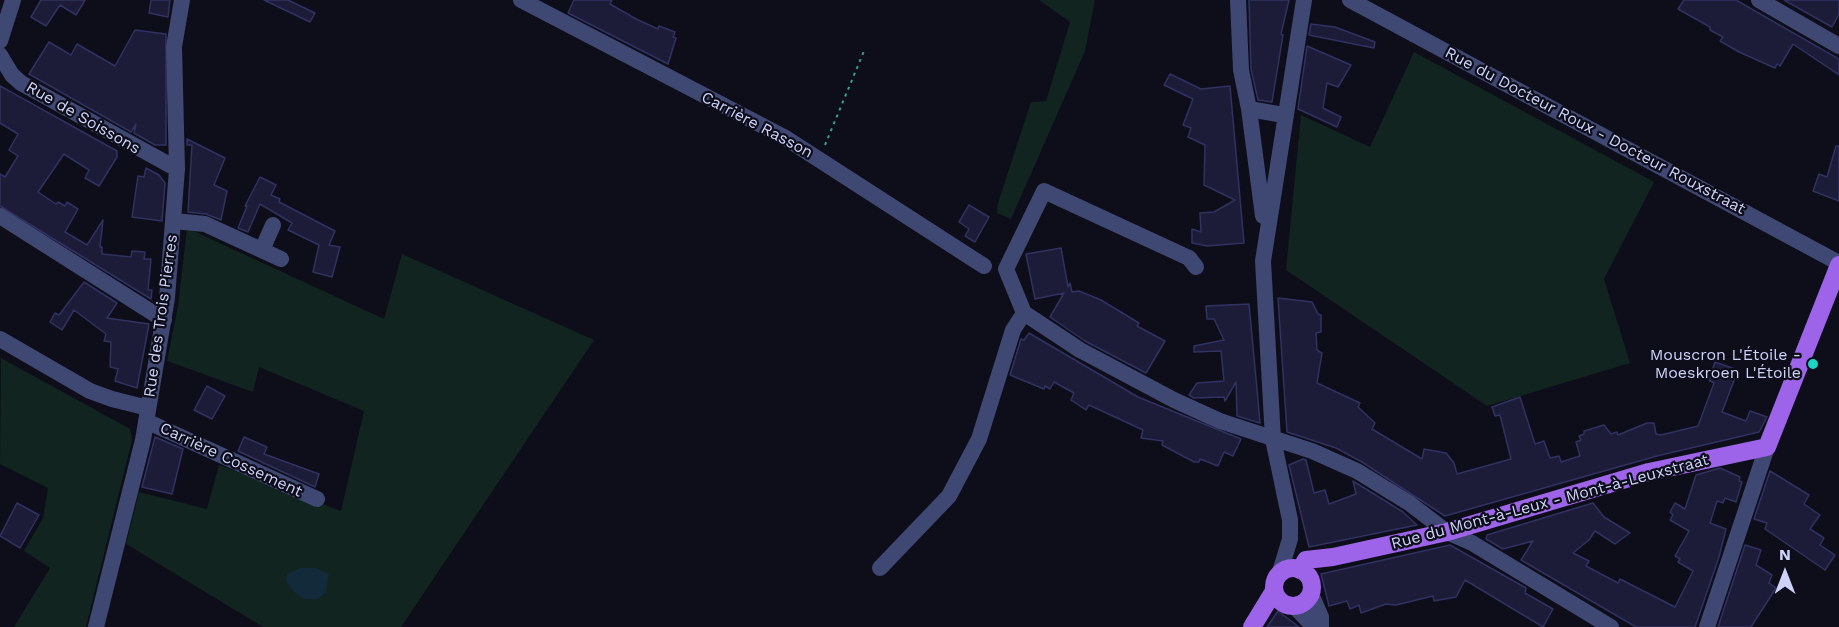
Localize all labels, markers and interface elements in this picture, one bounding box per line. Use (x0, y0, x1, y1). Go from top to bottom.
street label: Rue du Docteur Roux - Docteur Rouxstraat (1441, 43, 1749, 219)
street label: Rue de Soissons (22, 78, 144, 158)
street label: Carrière Rasson (698, 88, 816, 162)
street label: Rue des Trois Pierres (140, 233, 182, 399)
place label: Mouscron L'Étoile - Moeskroen L'Étoile (1650, 345, 1801, 383)
marker: Mouscron L'Étoile - Moeskroen L'Étoile (1806, 357, 1820, 371)
street label: Carrière Cossement (157, 419, 305, 501)
street label: Rue du Mont-à-Leux - Mont-à-Leuxstraat (1389, 450, 1711, 554)
north arrow (1755, 543, 1815, 603)
text: N (1779, 545, 1791, 564)

